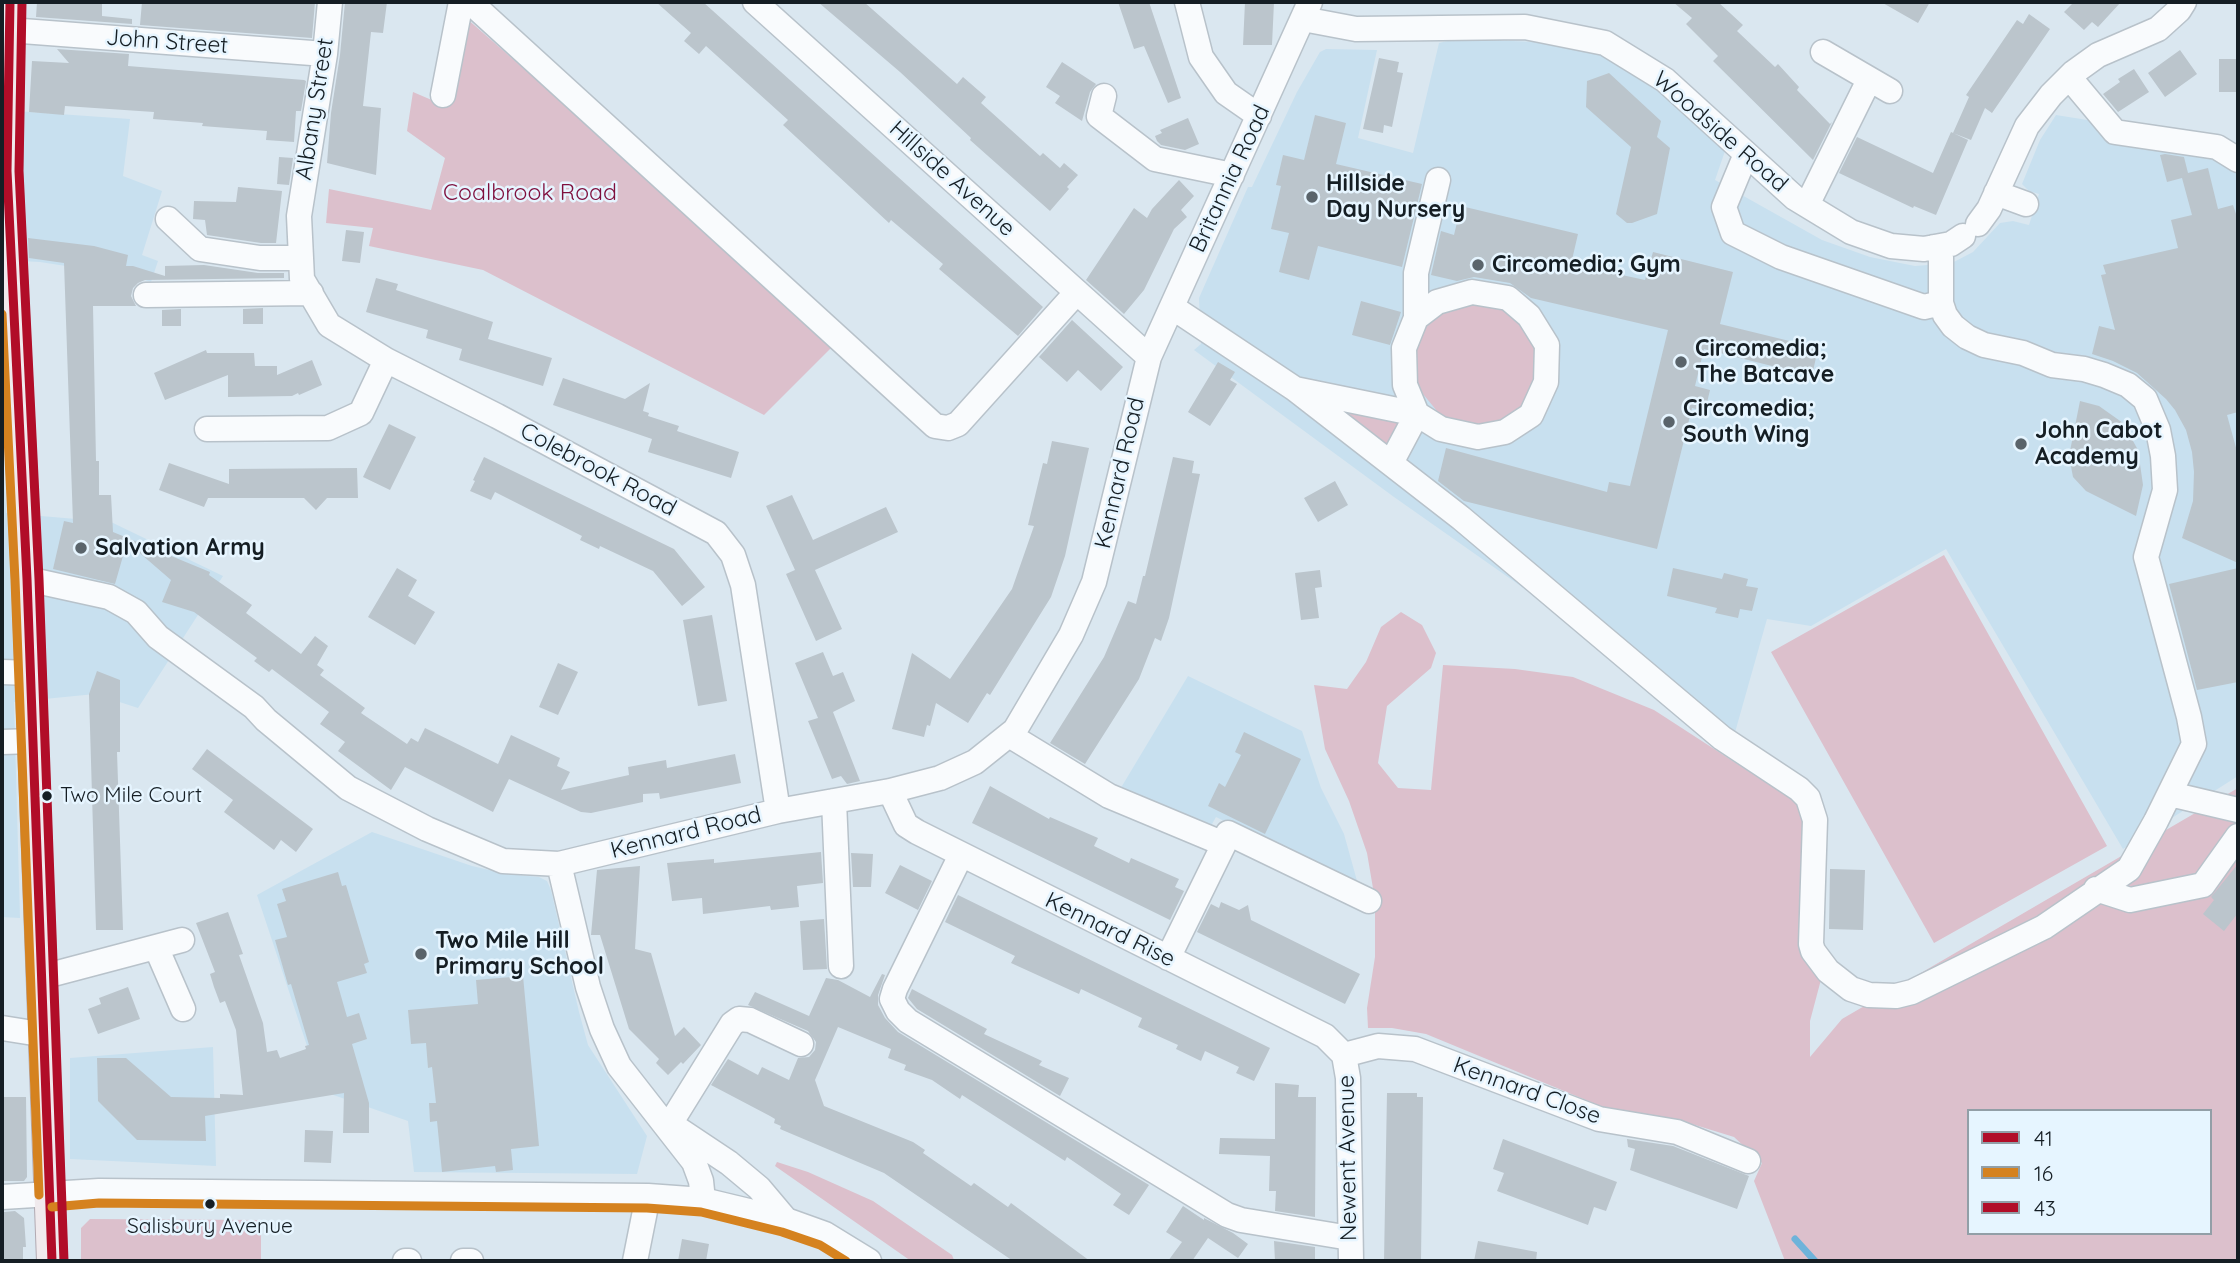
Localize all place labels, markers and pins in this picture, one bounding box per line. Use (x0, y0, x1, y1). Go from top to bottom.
place label: Hillside Day Nursery (1326, 170, 1465, 224)
marker: Hillside Day Nursery (1304, 189, 1320, 205)
place label: Circomedia; Gym (1492, 251, 1681, 279)
marker: Circomedia; Gym (1470, 257, 1486, 273)
place label: Circomedia; The Batcave (1695, 335, 1834, 389)
marker: Circomedia; The Batcave (1673, 354, 1689, 370)
place label: Circomedia; South Wing (1683, 395, 1814, 449)
marker: Circomedia; South Wing (1661, 414, 1677, 430)
place label: John Cabot Academy (2035, 417, 2163, 471)
marker: John Cabot Academy (2013, 436, 2029, 452)
place label: Salvation Army (95, 534, 265, 562)
marker: Salvation Army (73, 540, 89, 556)
place label: Two Mile Court (60, 783, 202, 809)
marker: Two Mile Court (40, 789, 54, 803)
place label: Two Mile Hill Primary School (435, 927, 604, 981)
marker: Two Mile Hill Primary School (413, 946, 429, 962)
marker: Salisbury Avenue (203, 1197, 217, 1211)
place label: Salisbury Avenue (127, 1214, 293, 1240)

